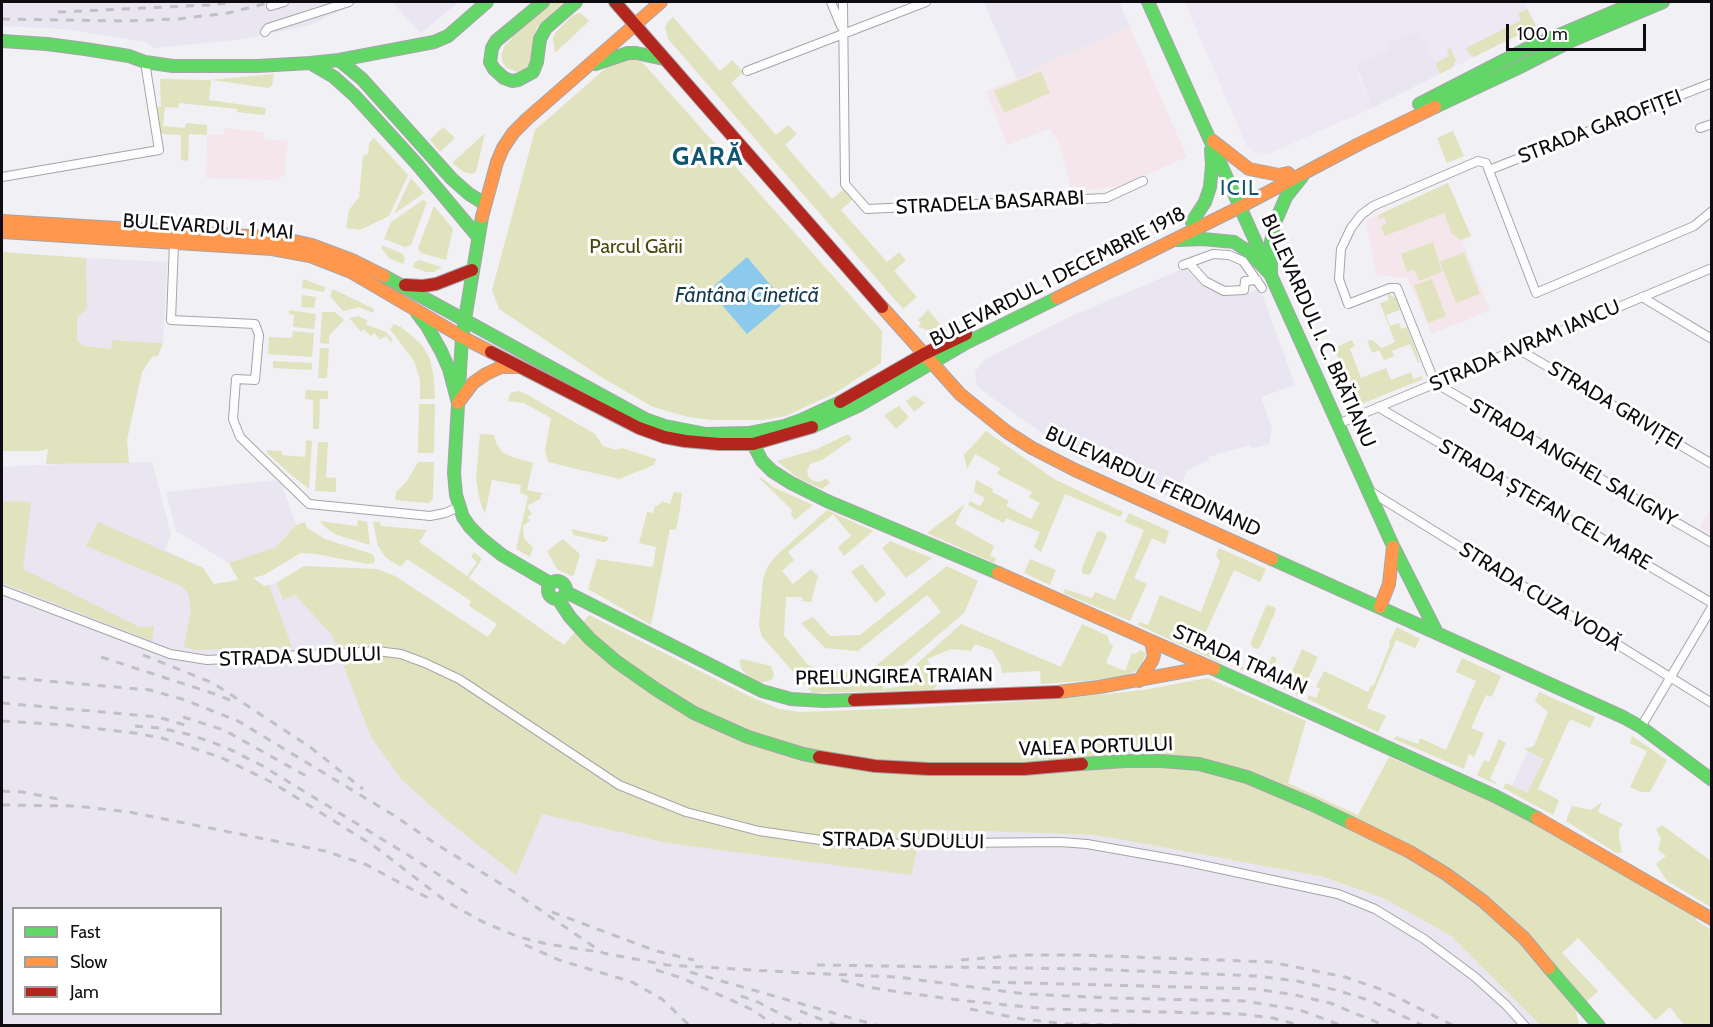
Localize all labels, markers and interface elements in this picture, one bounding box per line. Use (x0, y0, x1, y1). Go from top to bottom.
scale bar (1509, 12, 1648, 50)
text: 100 m (1517, 23, 1568, 45)
street label: STRADA GAROFIȚEI (1515, 85, 1685, 169)
district label: GARĂ (672, 141, 744, 173)
district label: ICIL (1220, 176, 1260, 202)
street label: STRADELA BASARABI (895, 186, 1085, 220)
street label: BULEVARDUL 1 DECEMBRIE 1918 (926, 202, 1190, 352)
street label: BULEVARDUL 1 MAI (122, 209, 294, 245)
street label: BULEVARDUL I. C. BRĂTIANU (1256, 210, 1380, 452)
park label: Parcul Gării (589, 235, 683, 259)
water label: Fântâna Cinetică (675, 283, 819, 309)
street label: STRADA AVRAM IANCU (1426, 295, 1624, 397)
street label: STRADA GRIVIȚEI (1543, 356, 1687, 456)
street label: STRADA ANGHEL SALIGNY (1465, 394, 1681, 532)
street label: BULEVARDUL FERDINAND (1041, 421, 1265, 543)
street label: STRADA ȘTEFAN CEL MARE (1435, 434, 1655, 576)
street label: STRADA CUZA VODĂ (1455, 537, 1625, 657)
street label: STRADA TRAIAN (1169, 620, 1311, 700)
street label: STRADA SUDULUI (219, 642, 381, 672)
street label: PRELUNGIREA TRAIAN (795, 663, 993, 691)
street label: VALEA PORTULUI (1018, 732, 1174, 762)
street label: STRADA SUDULUI (822, 828, 984, 854)
legend (12, 907, 222, 1015)
text: Fast (70, 921, 101, 943)
text: Slow (70, 951, 107, 973)
text: Jam (70, 981, 99, 1003)

